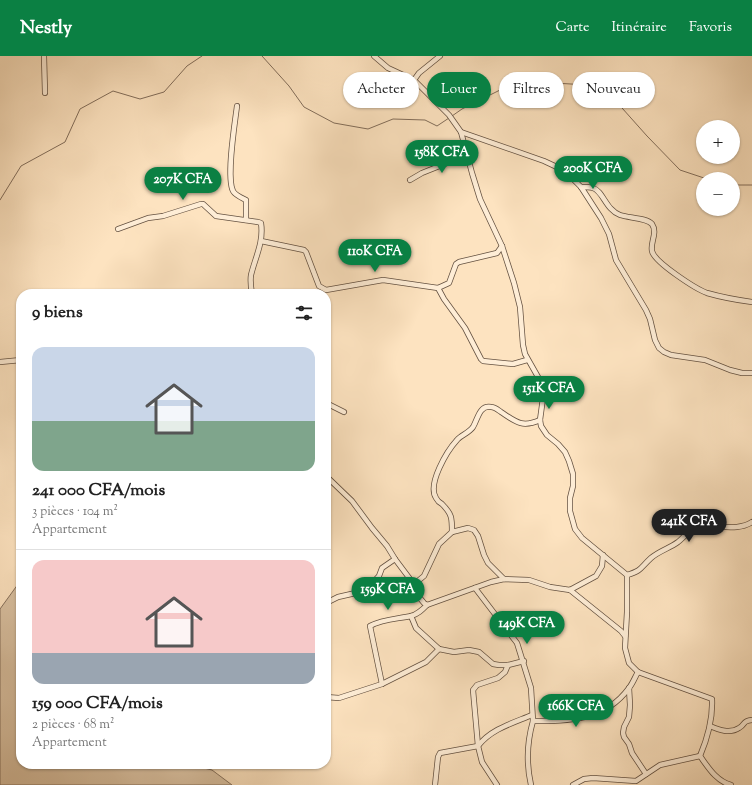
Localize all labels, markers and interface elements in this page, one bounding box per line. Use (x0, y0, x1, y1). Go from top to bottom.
text: Nestly (20, 15, 72, 42)
text: Carte (556, 18, 589, 38)
text: Itinéraire (611, 18, 667, 38)
text: Favoris (689, 18, 732, 38)
chip: Acheter (343, 72, 419, 108)
chip: Louer (427, 72, 491, 108)
chip: Filtres (499, 72, 564, 108)
chip: Nouveau (572, 72, 655, 108)
map controls (696, 120, 740, 216)
button: + (696, 120, 740, 164)
pin: 158K CFA (401, 140, 483, 174)
text: 158K CFA (414, 144, 470, 162)
pin: 200K CFA (552, 156, 634, 190)
text: 200K CFA (563, 160, 623, 178)
pin: 207K CFA (142, 167, 224, 201)
text: 207K CFA (153, 171, 213, 189)
button: − (696, 172, 740, 216)
pin: 110K CFA (334, 239, 416, 273)
text: 110K CFA (347, 243, 403, 261)
text: 9 biens (32, 301, 83, 325)
icon: filters (293, 302, 315, 324)
icon: home (138, 373, 210, 445)
pin: 151K CFA (508, 376, 590, 410)
text: 151K CFA (523, 380, 575, 398)
text: 241 000 CFA/mois (32, 479, 165, 503)
text: 3 pièces · 104 m² (32, 503, 118, 521)
pin: 241K CFA (648, 509, 730, 543)
text: 241K CFA (661, 513, 717, 531)
text: Appartement (32, 521, 107, 539)
pin: 159K CFA (347, 577, 429, 611)
text: 159K CFA (361, 581, 415, 599)
icon: home (138, 586, 210, 658)
pin: 149K CFA (486, 611, 568, 645)
text: 149K CFA (499, 615, 555, 633)
text: 159 000 CFA/mois (32, 692, 163, 716)
pin: 166K CFA (535, 694, 617, 728)
text: 166K CFA (547, 698, 605, 716)
text: 2 pièces · 68 m² (32, 716, 114, 734)
text: Appartement (32, 734, 107, 752)

